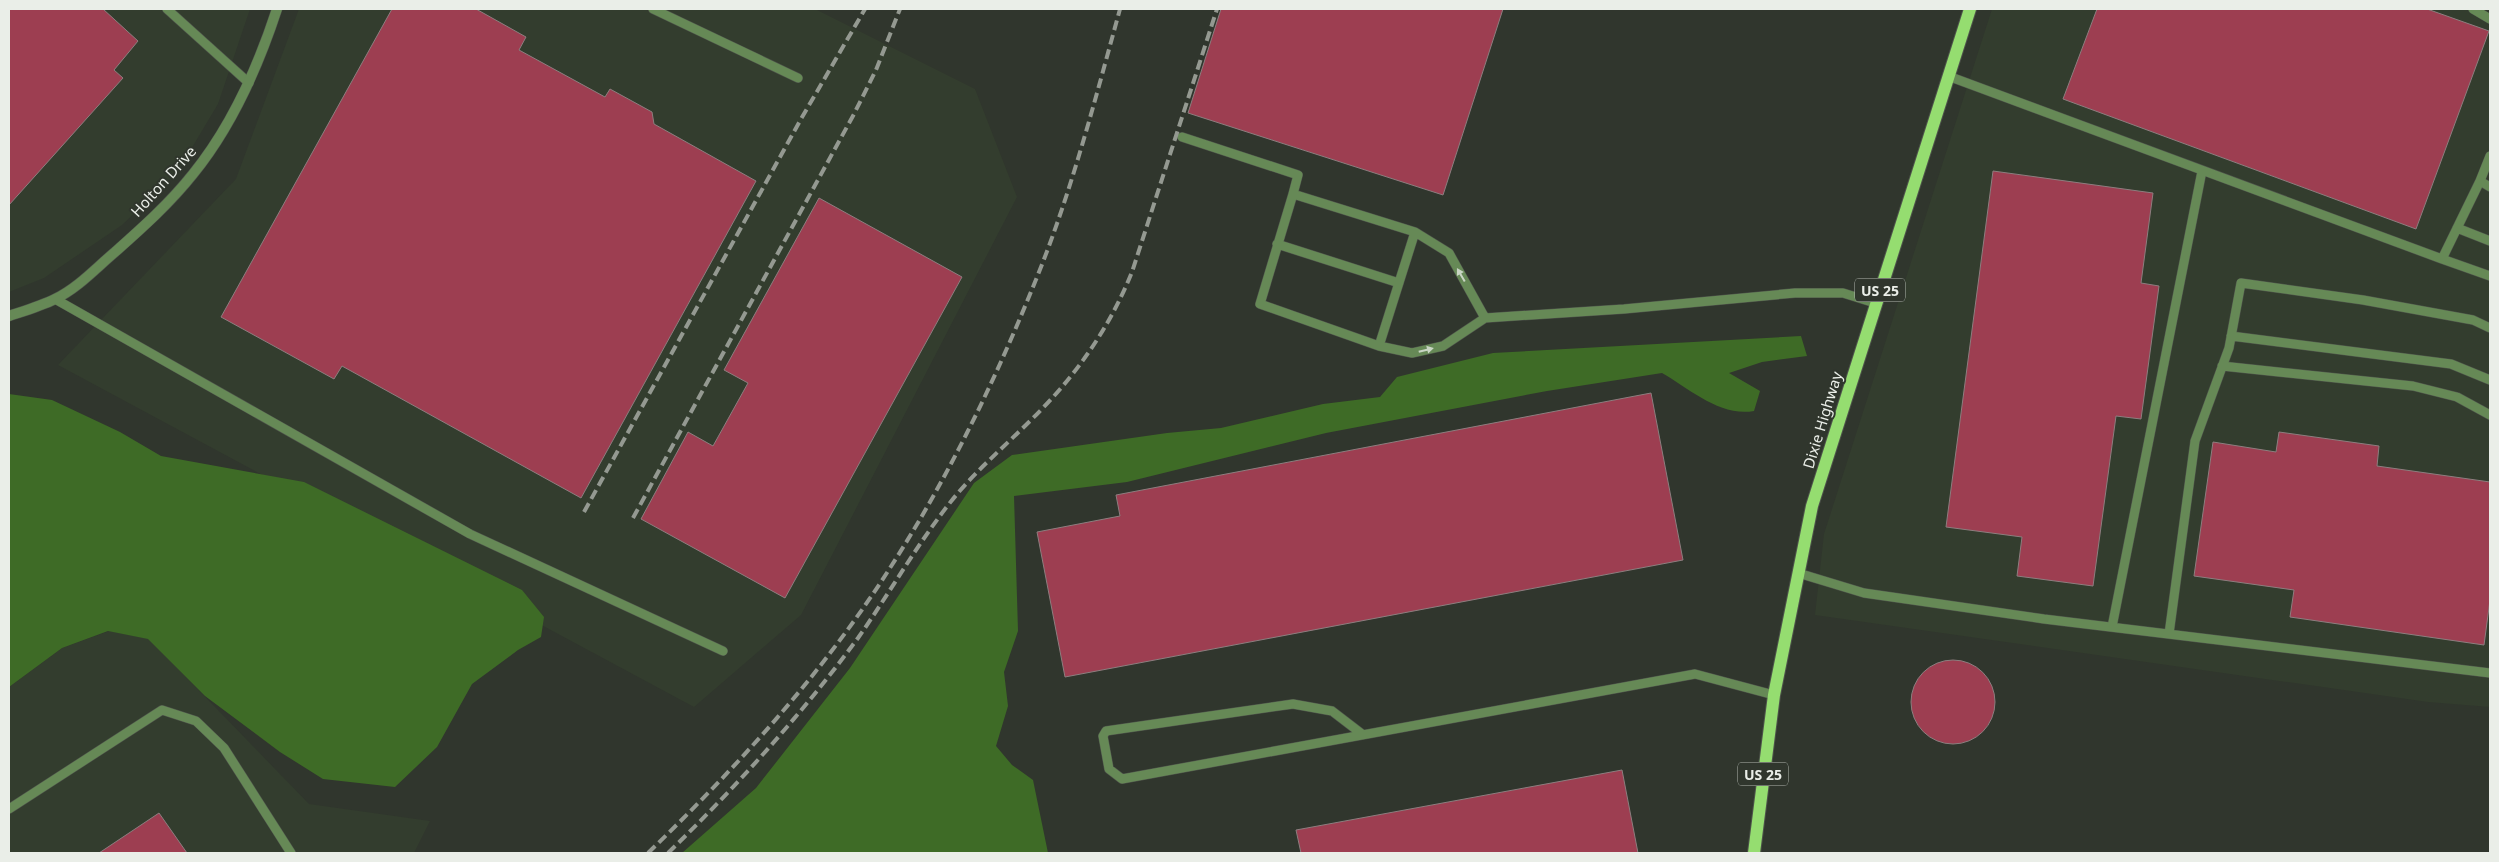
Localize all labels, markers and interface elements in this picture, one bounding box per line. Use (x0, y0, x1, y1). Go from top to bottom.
street label: Holton Drive (126, 141, 200, 221)
one-way arrow (1457, 269, 1466, 282)
road number: US 25 (1855, 278, 1905, 302)
one-way arrow (1419, 346, 1434, 354)
street label: Dixie Highway (1798, 369, 1846, 471)
road number: US 25 (1738, 762, 1788, 786)

